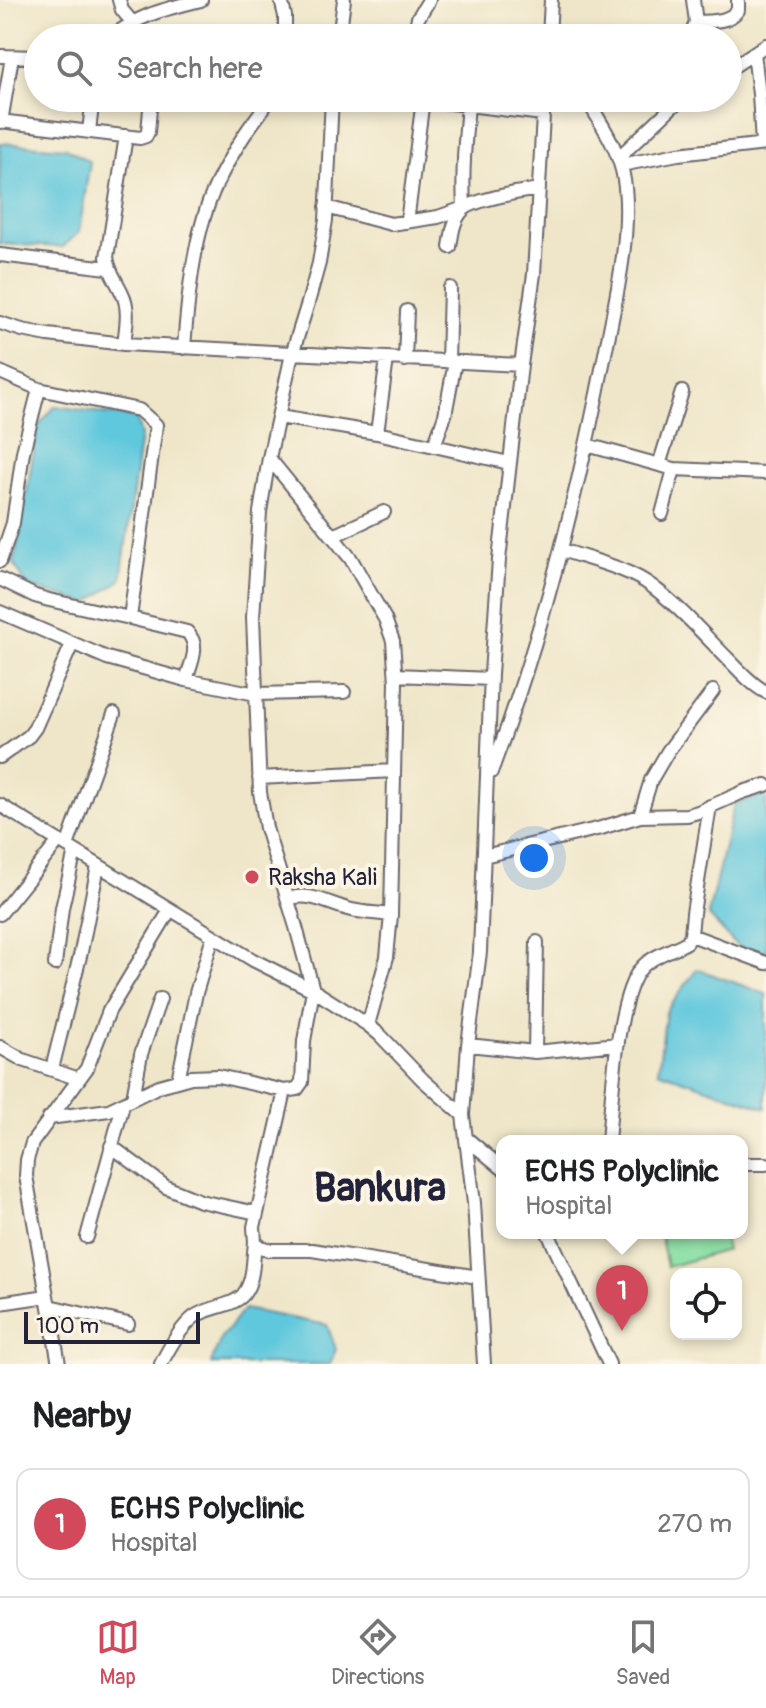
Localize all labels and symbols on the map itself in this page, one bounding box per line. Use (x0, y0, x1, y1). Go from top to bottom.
your location (514, 838, 554, 878)
place label: Raksha Kali (268, 863, 377, 892)
marker: Raksha Kali (243, 868, 261, 886)
district label: Bankura (314, 1164, 446, 1213)
pin: 1 (596, 1265, 648, 1331)
scale bar (24, 1308, 200, 1344)

